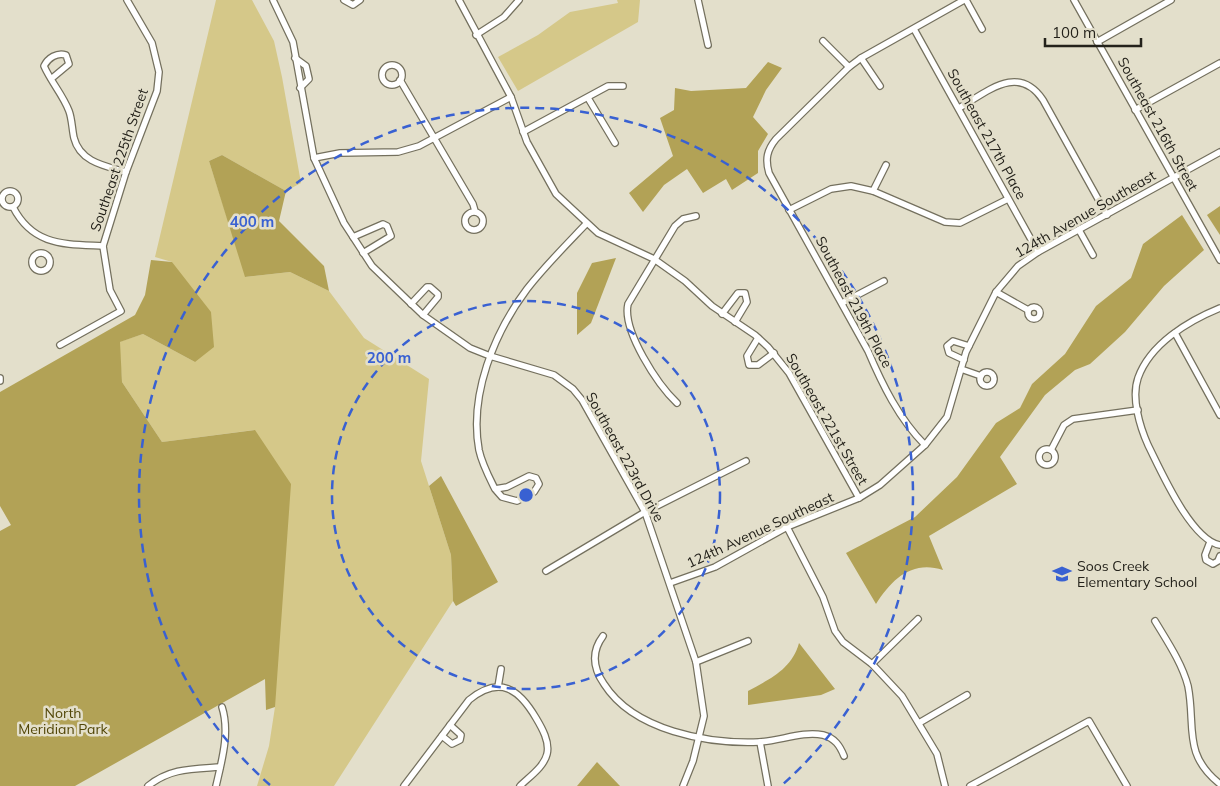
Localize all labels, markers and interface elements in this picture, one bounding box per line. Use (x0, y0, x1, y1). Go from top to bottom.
scale bar (1045, 15, 1141, 47)
text: 100 m (1052, 23, 1096, 42)
street label: Southeast 216th Street (1114, 54, 1202, 194)
street label: Southeast 217th Place (944, 66, 1030, 202)
street label: Southeast 225th Street (86, 86, 152, 234)
street label: 124th Avenue Southeast (1011, 166, 1159, 262)
text: 400 m (230, 212, 274, 231)
street label: Southeast 219th Place (812, 233, 896, 371)
text: 200 m (367, 348, 411, 367)
street label: Southeast 221st Street (782, 350, 872, 488)
street label: Southeast 223rd Drive (582, 389, 668, 525)
centre of rings (517, 486, 535, 504)
street label: 124th Avenue Southeast (684, 488, 836, 572)
place label: Soos Creek Elementary School (1077, 557, 1197, 591)
school or university icon: Soos Creek Elementary School (1051, 563, 1073, 585)
park label: North Meridian Park (18, 704, 109, 738)

